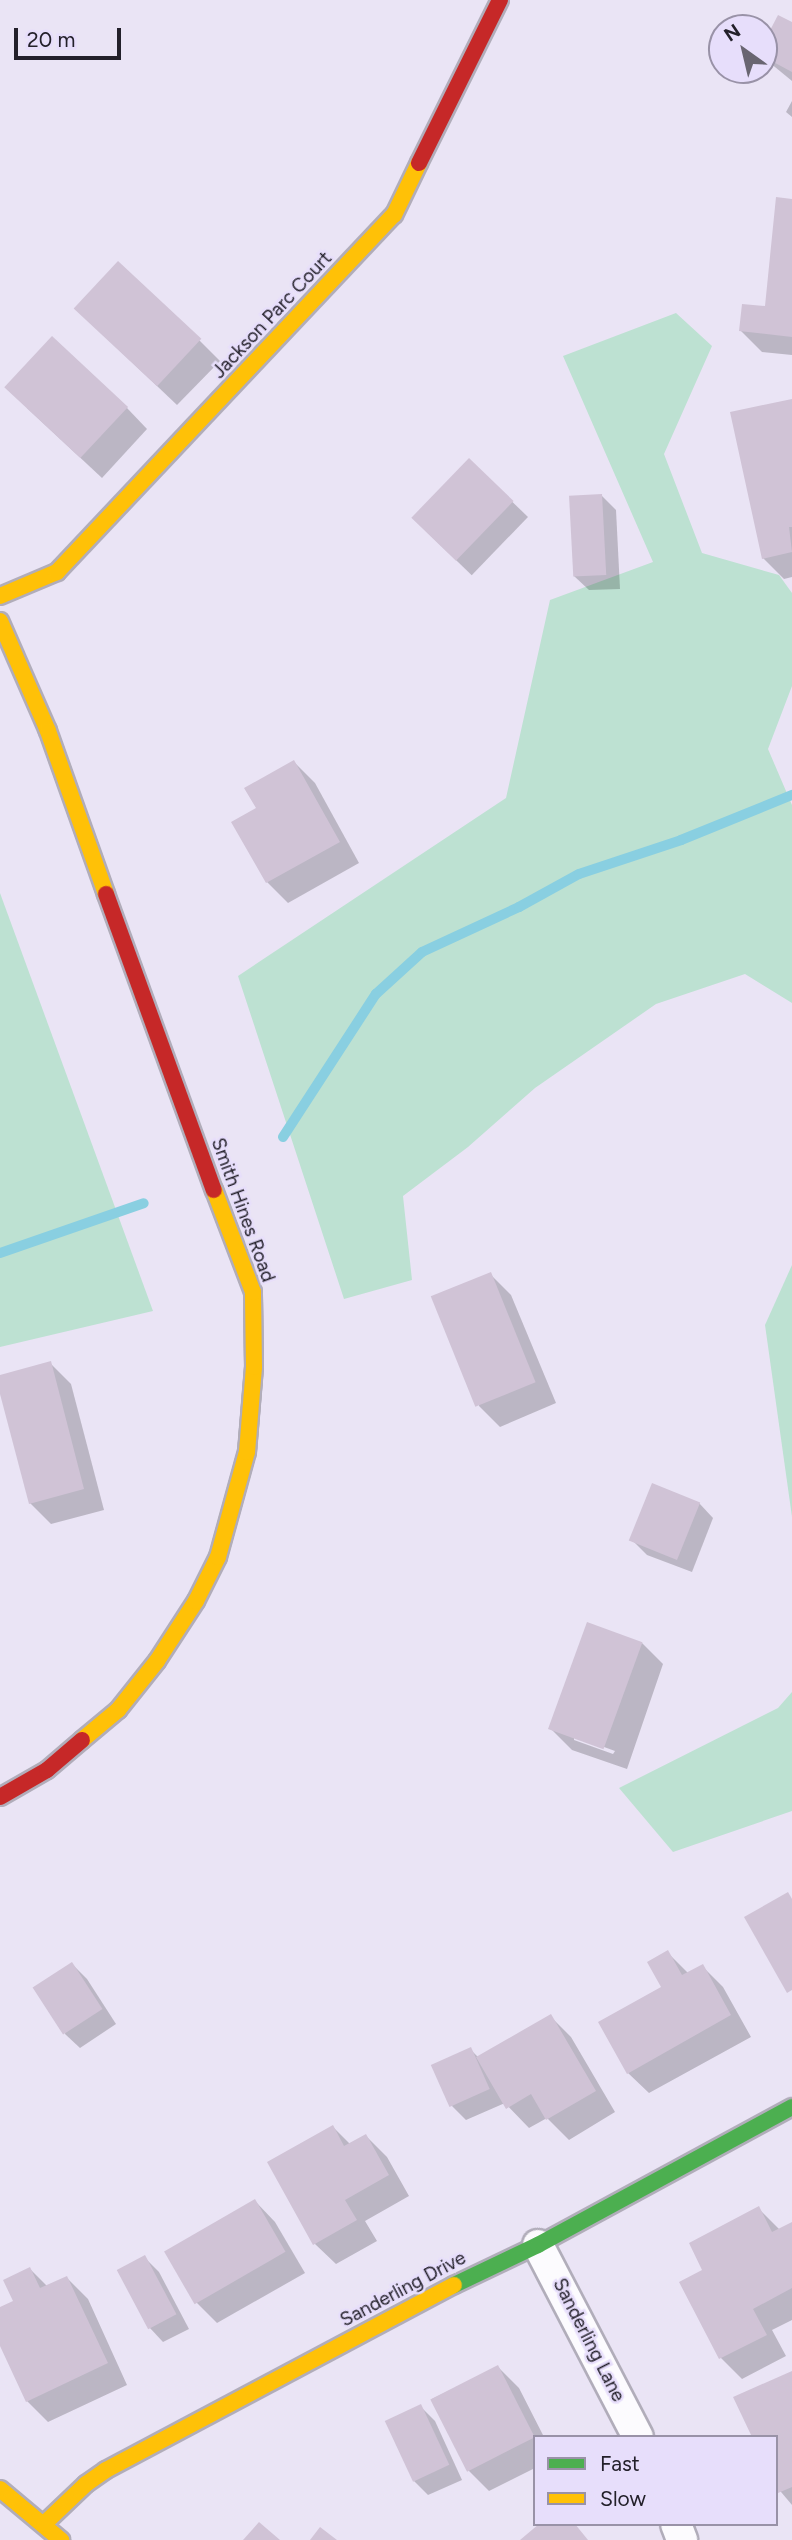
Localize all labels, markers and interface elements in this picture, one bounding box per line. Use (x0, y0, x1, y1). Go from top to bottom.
scale bar (18, 14, 124, 58)
north arrow (708, 14, 778, 84)
text: N (720, 19, 745, 46)
text: 20 m (27, 27, 75, 52)
street label: Jackson Parc Court (207, 247, 337, 383)
street label: Smith Hines Road (206, 1135, 280, 1285)
street label: Sanderling Drive (336, 2246, 470, 2332)
street label: Sanderling Lane (548, 2274, 630, 2406)
legend (533, 2435, 778, 2526)
text: Fast (600, 2451, 640, 2476)
text: Slow (600, 2486, 646, 2511)

